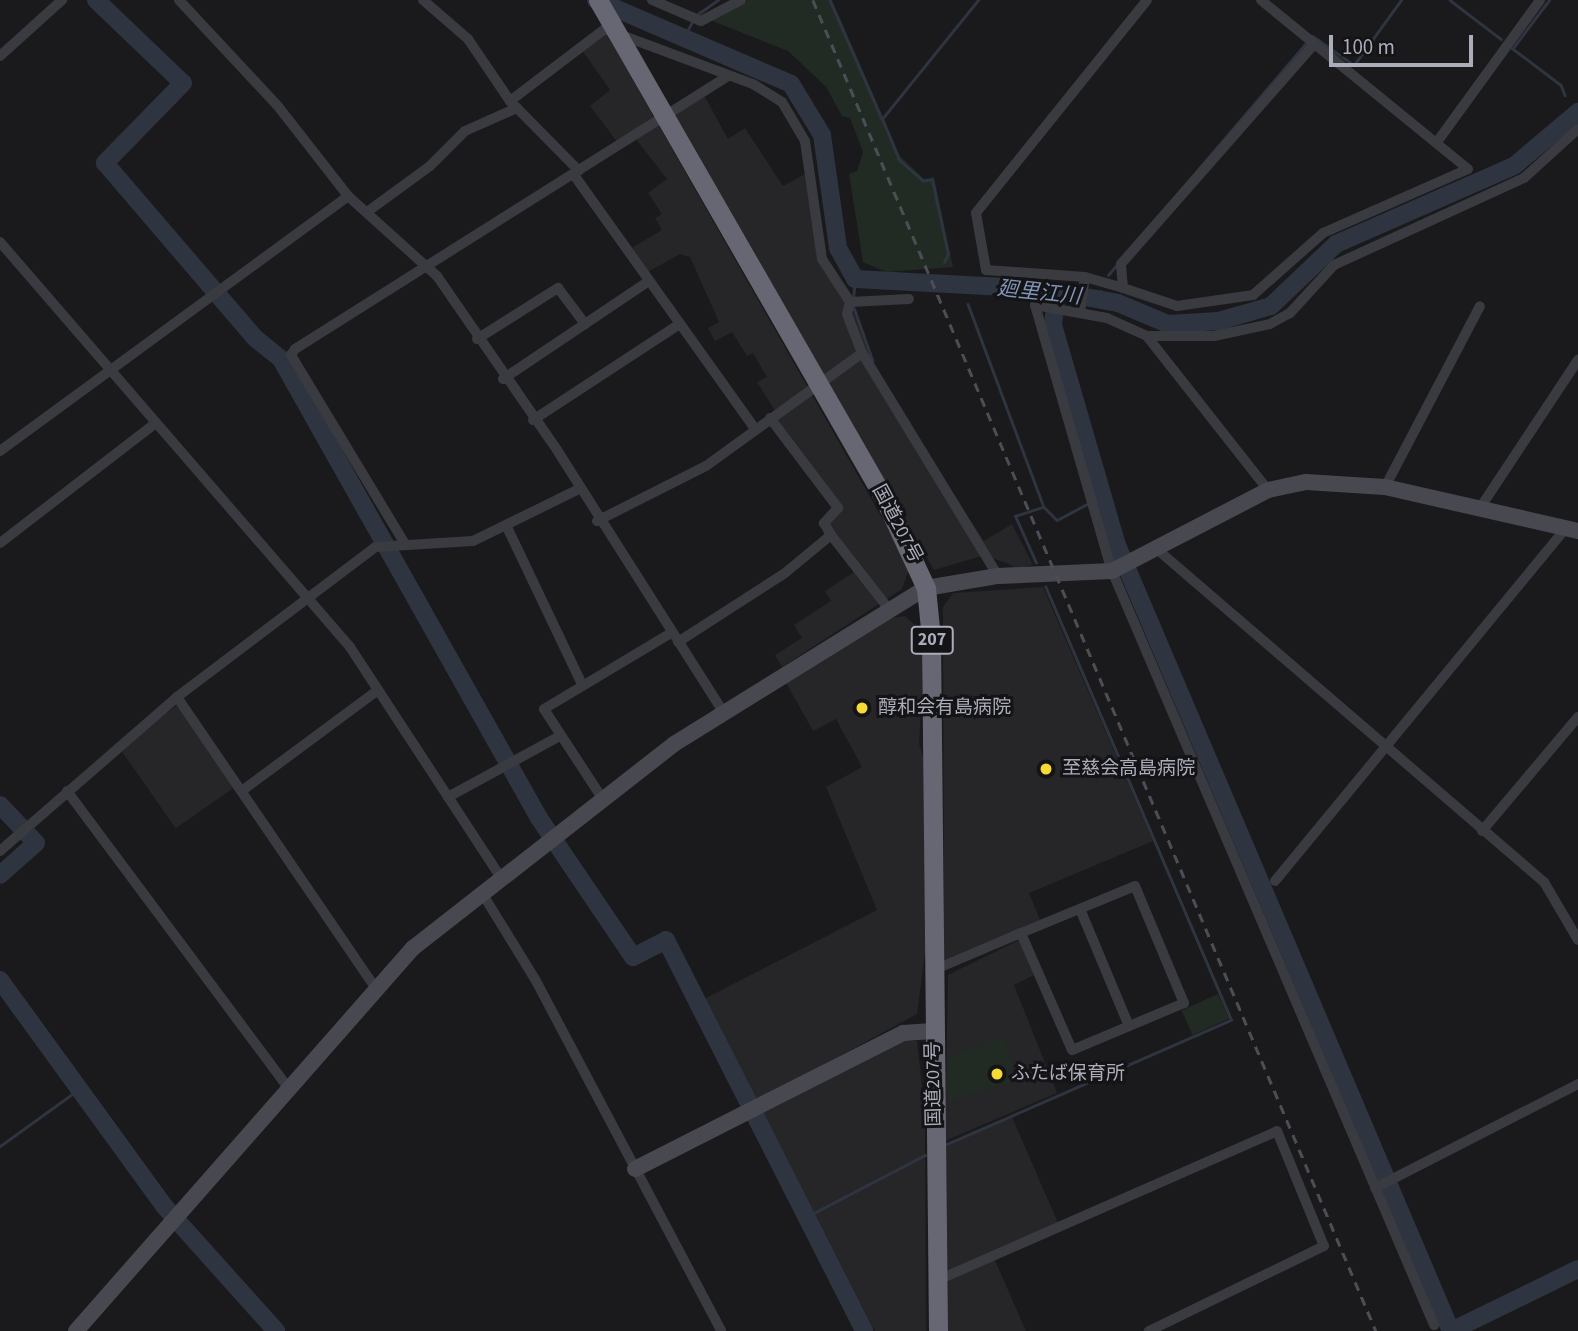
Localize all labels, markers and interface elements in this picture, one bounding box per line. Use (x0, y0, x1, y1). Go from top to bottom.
scale bar (1333, 21, 1476, 65)
text: 100 m (1342, 32, 1395, 62)
water label: 廻里江川 (996, 275, 1082, 309)
street label: 国道207号 (867, 481, 927, 567)
road number: 207 (909, 626, 955, 654)
place label: 醇和会有島病院 (878, 697, 1011, 719)
marker: 醇和会有島病院 (852, 698, 872, 718)
place label: 至慈会高島病院 (1062, 758, 1195, 780)
marker: 至慈会高島病院 (1036, 759, 1056, 779)
street label: 国道207号 (922, 1041, 946, 1127)
place label: ふたば保育所 (1011, 1063, 1125, 1085)
marker: ふたば保育所 (989, 1066, 1005, 1082)

